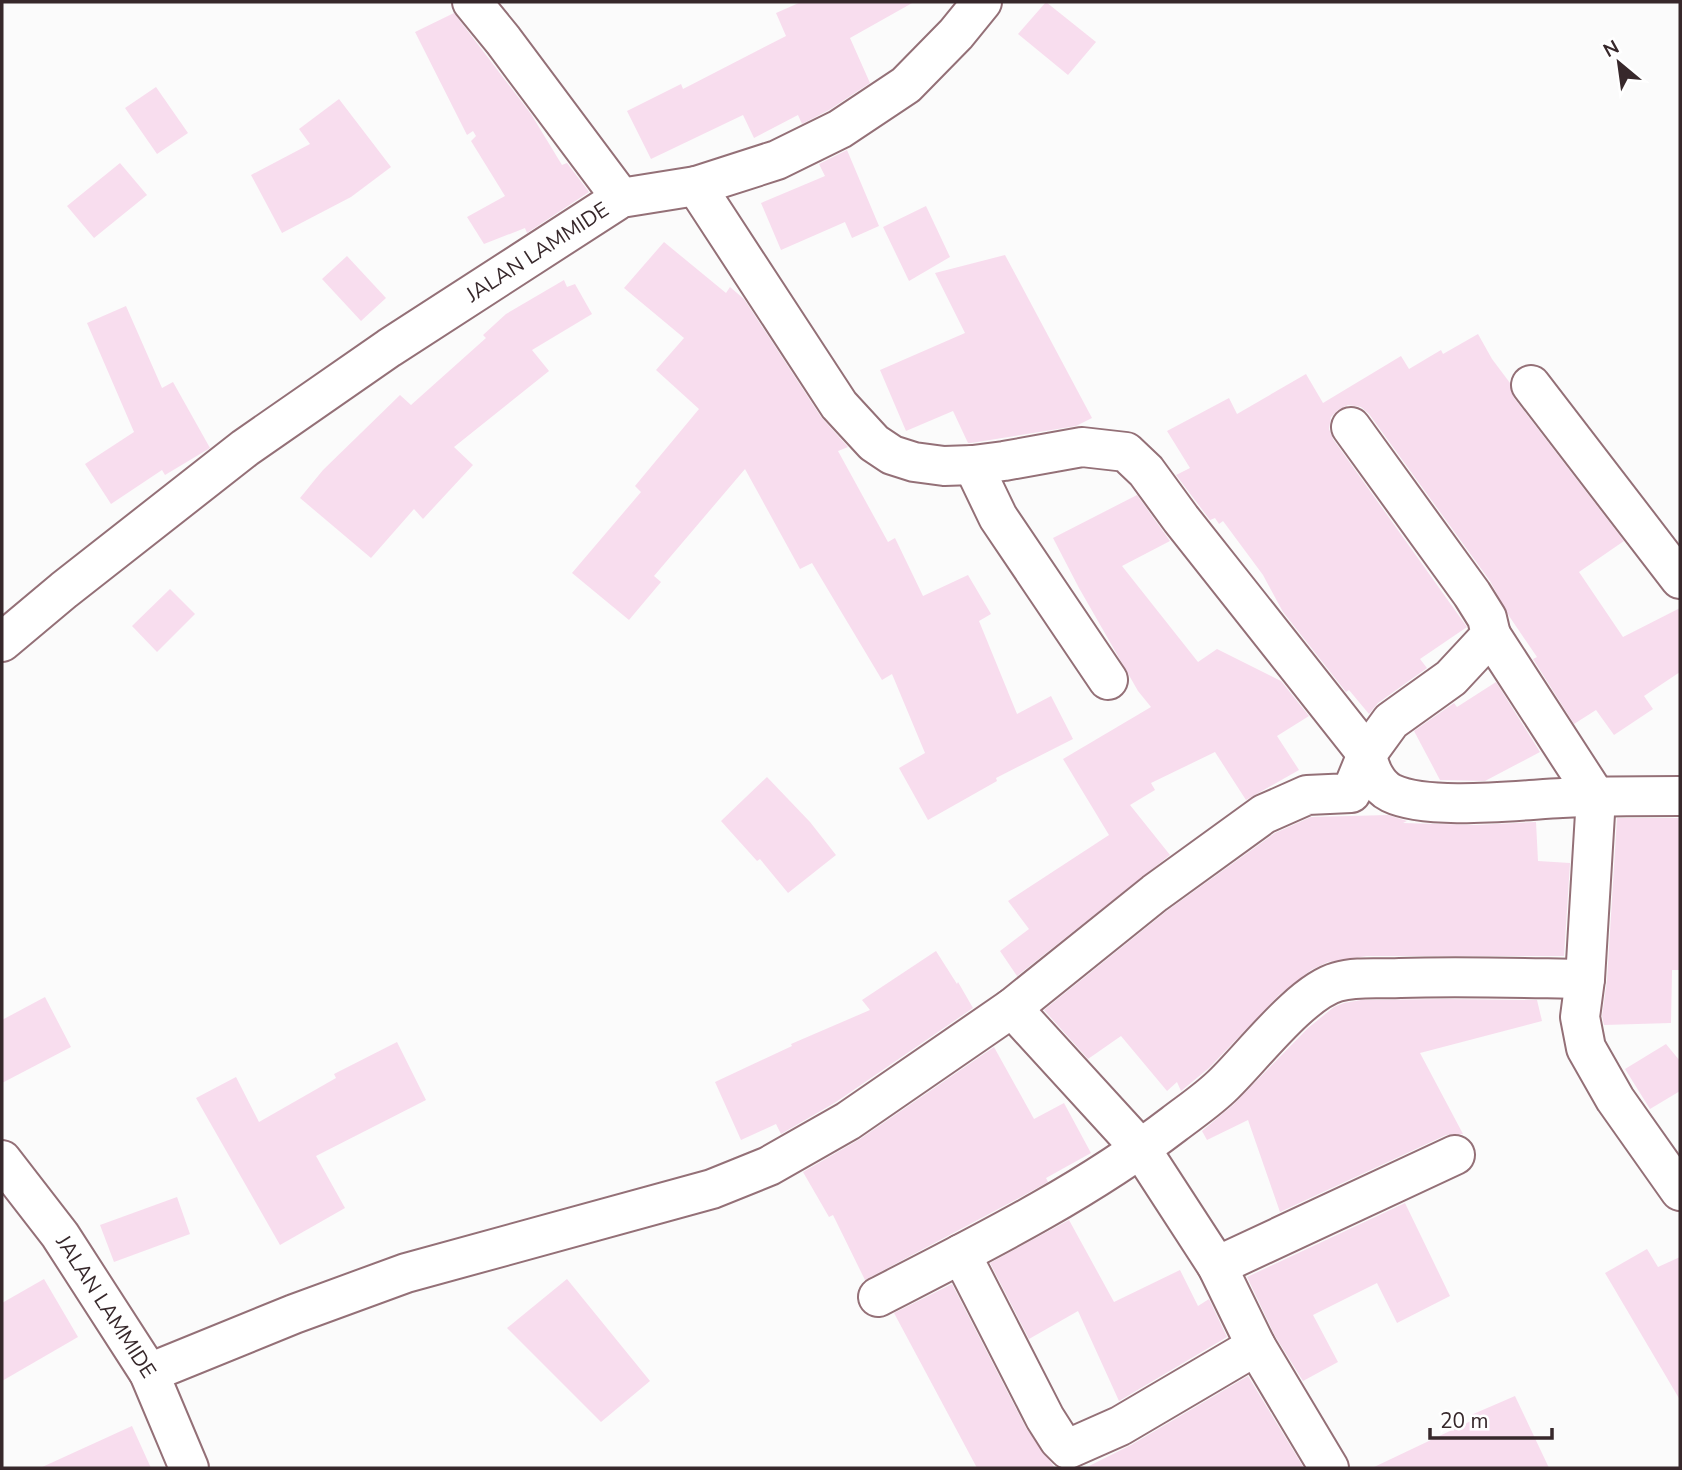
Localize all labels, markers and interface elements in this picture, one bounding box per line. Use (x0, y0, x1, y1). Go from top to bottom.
north arrow (1584, 28, 1654, 98)
text: N (1599, 34, 1624, 64)
street label: JALAN LAMMIDE (460, 196, 614, 309)
street label: JALAN LAMMIDE (49, 1229, 163, 1383)
scale bar (1430, 1396, 1552, 1440)
text: 20 m (1440, 1407, 1489, 1435)

